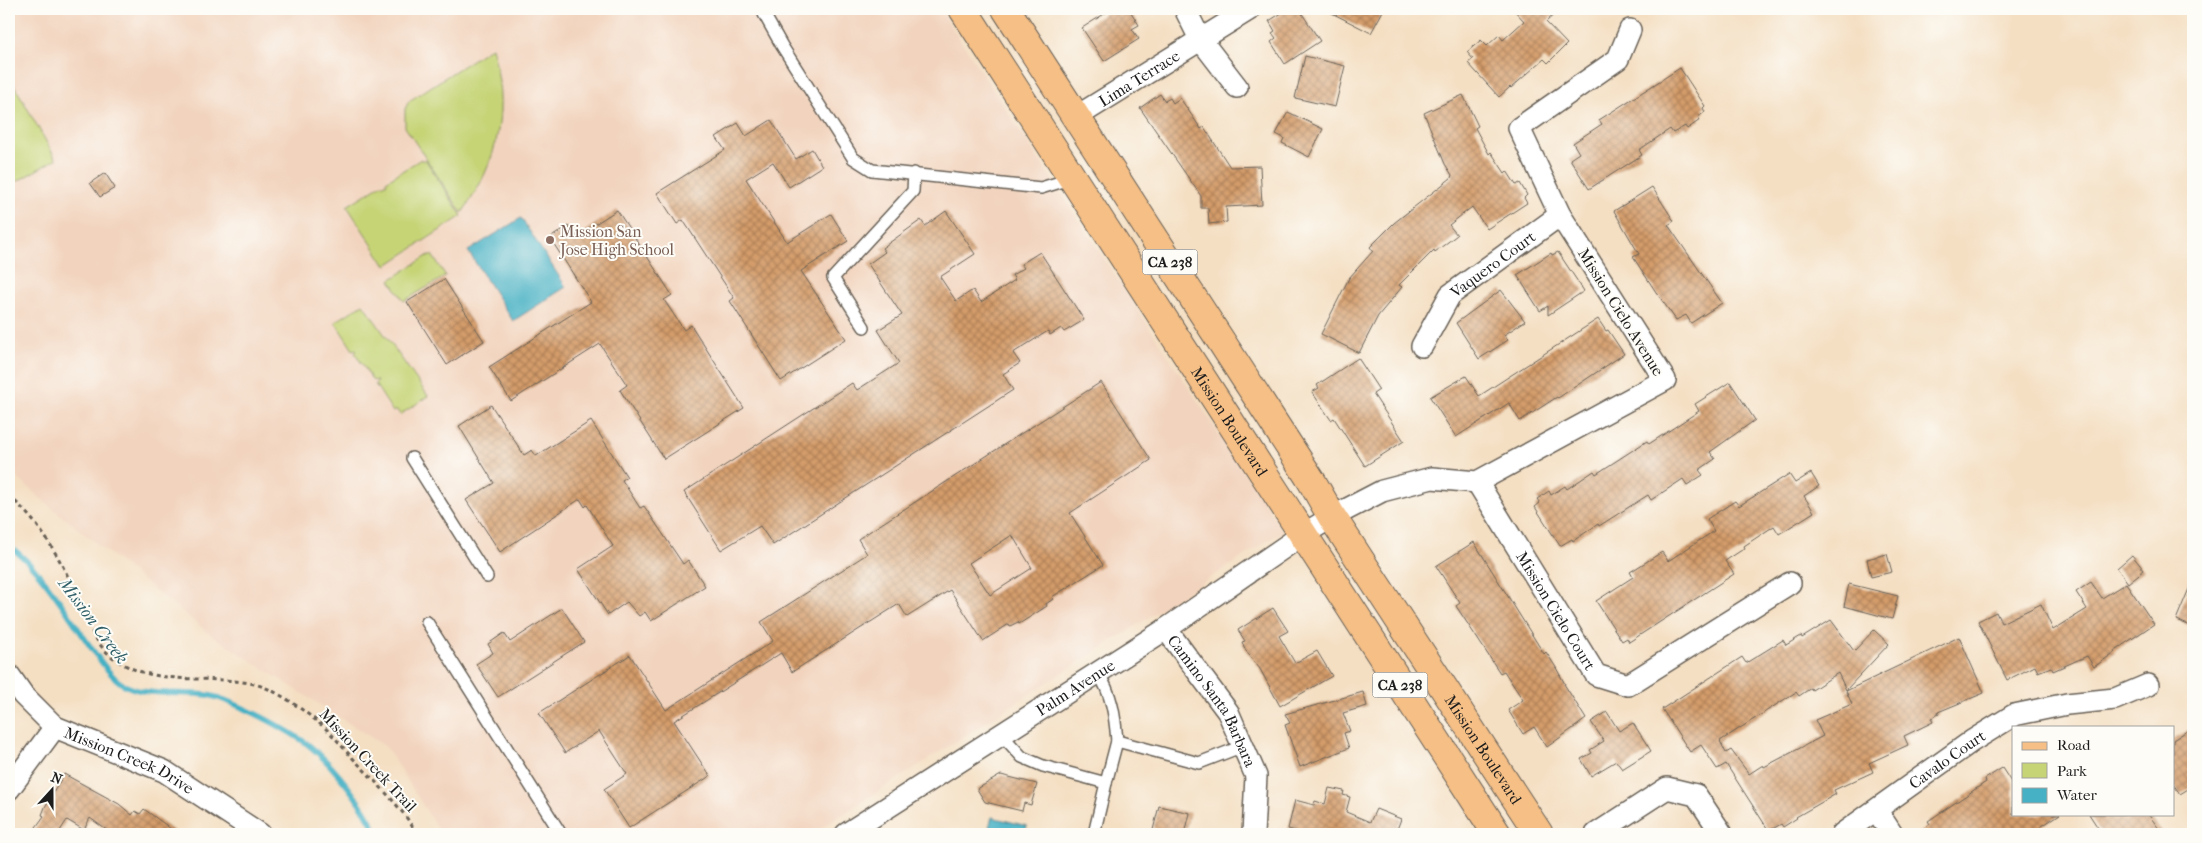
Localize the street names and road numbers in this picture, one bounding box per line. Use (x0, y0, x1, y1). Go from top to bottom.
street label: Lima Terrace (1095, 46, 1183, 110)
street label: Vaquero Court (1446, 226, 1539, 302)
street label: Mission Cielo Avenue (1574, 245, 1668, 379)
road number: CA 238 (1142, 250, 1198, 274)
street label: Mission Boulevard (1187, 363, 1272, 480)
street label: Mission Cielo Court (1512, 548, 1600, 674)
street label: Camino Santa Barbara (1164, 631, 1261, 770)
street label: Palm Avenue (1032, 655, 1118, 719)
road number: CA 238 (1372, 672, 1428, 698)
street label: Mission Boulevard (1441, 691, 1526, 808)
street label: Mission Creek Trail (315, 704, 421, 816)
street label: Mission Creek Drive (62, 722, 198, 798)
street label: Cavalo Court (1905, 725, 1989, 793)

